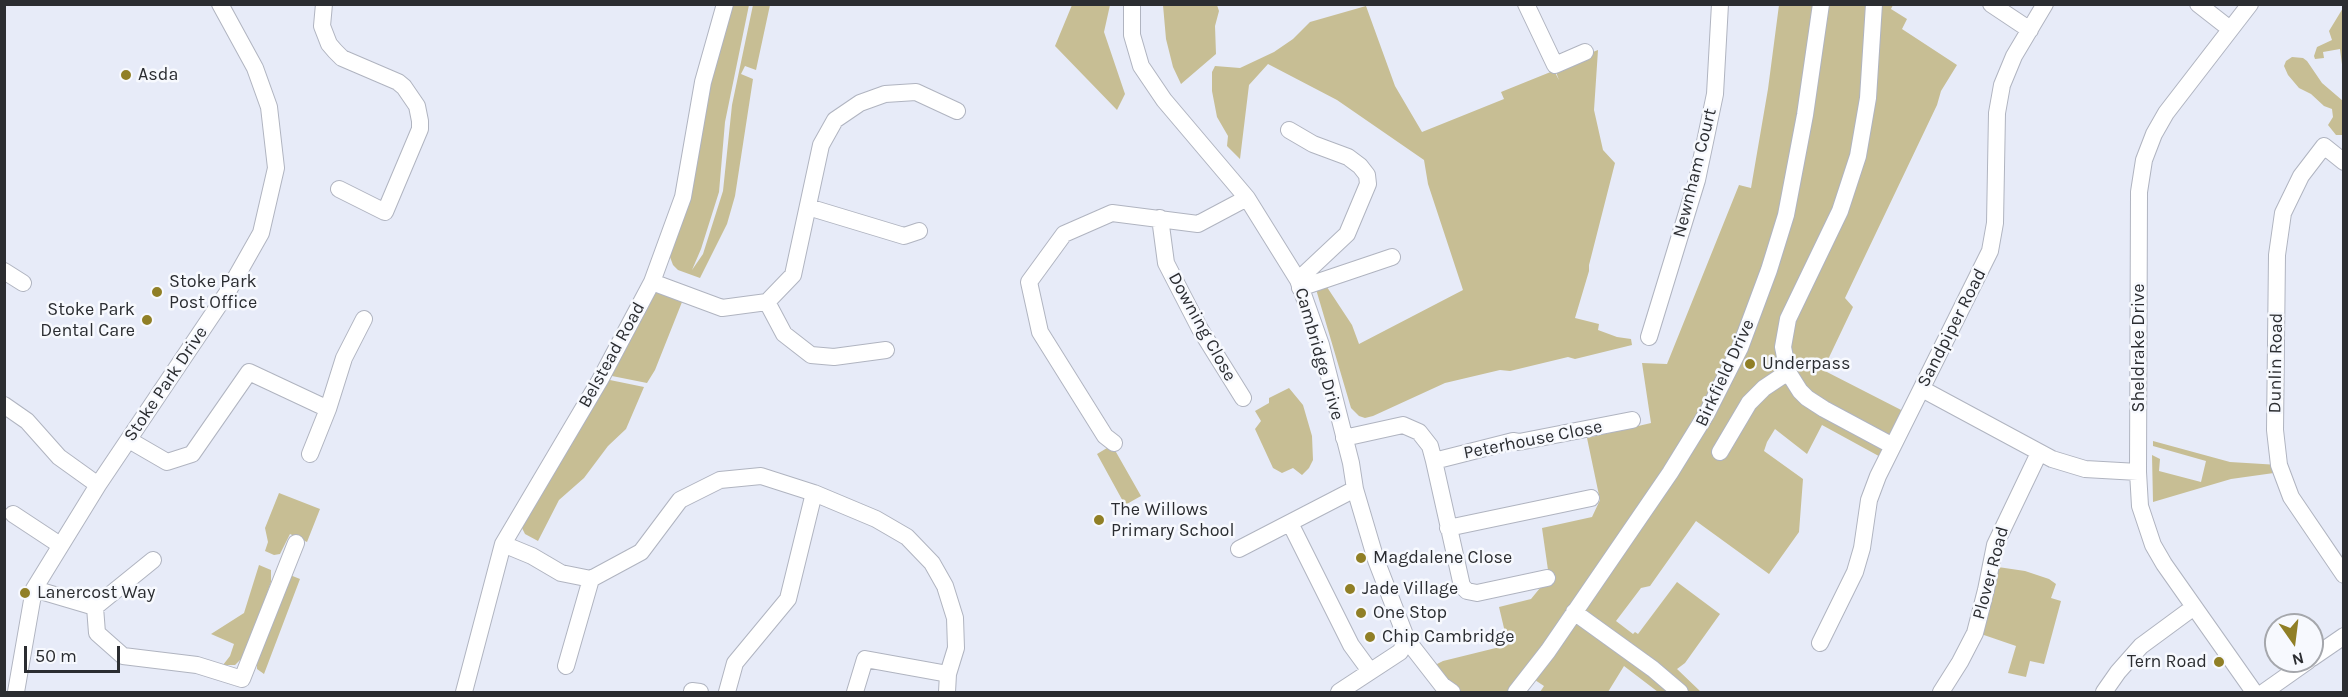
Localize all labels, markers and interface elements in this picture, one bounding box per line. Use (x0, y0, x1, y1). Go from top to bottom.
place label: Asda (138, 64, 178, 86)
marker: Asda (119, 68, 133, 82)
street label: Newnham Court (1669, 106, 1721, 240)
street label: Sandpiper Road (1913, 265, 1991, 391)
street label: Downing Close (1163, 269, 1241, 385)
place label: Stoke Park Post Office (169, 271, 257, 314)
street label: Sheldrake Drive (2128, 284, 2150, 412)
marker: Stoke Park Post Office (150, 285, 164, 299)
street label: Cambridge Drive (1290, 285, 1348, 423)
place label: Stoke Park Dental Care (40, 299, 135, 342)
street label: Belstead Road (574, 299, 650, 411)
marker: Stoke Park Dental Care (140, 313, 154, 327)
street label: Dunlin Road (2264, 313, 2288, 413)
street label: Birkfield Drive (1691, 316, 1759, 430)
street label: Stoke Park Drive (120, 322, 212, 446)
place label: Underpass (1762, 353, 1850, 375)
marker: Underpass (1743, 357, 1757, 371)
street label: Peterhouse Close (1462, 416, 1604, 464)
place label: The Willows Primary School (1111, 499, 1234, 542)
marker: The Willows Primary School (1092, 513, 1106, 527)
street label: Plover Road (1968, 524, 2014, 622)
place label: Magdalene Close (1373, 547, 1512, 569)
marker: Magdalene Close (1354, 551, 1368, 565)
place label: Jade Village (1362, 578, 1458, 600)
place label: Lanercost Way (37, 582, 155, 604)
marker: Jade Village (1343, 582, 1357, 596)
marker: Lanercost Way (18, 586, 32, 600)
place label: One Stop (1373, 602, 1447, 624)
marker: One Stop (1354, 606, 1368, 620)
north arrow (2264, 613, 2324, 673)
place label: Chip Cambridge (1382, 626, 1514, 648)
marker: Chip Cambridge (1363, 630, 1377, 644)
scale bar (27, 634, 123, 672)
text: 50 m (35, 645, 77, 667)
text: N (2290, 648, 2306, 670)
place label: Tern Road (2127, 651, 2207, 673)
marker: Tern Road (2212, 655, 2226, 669)

